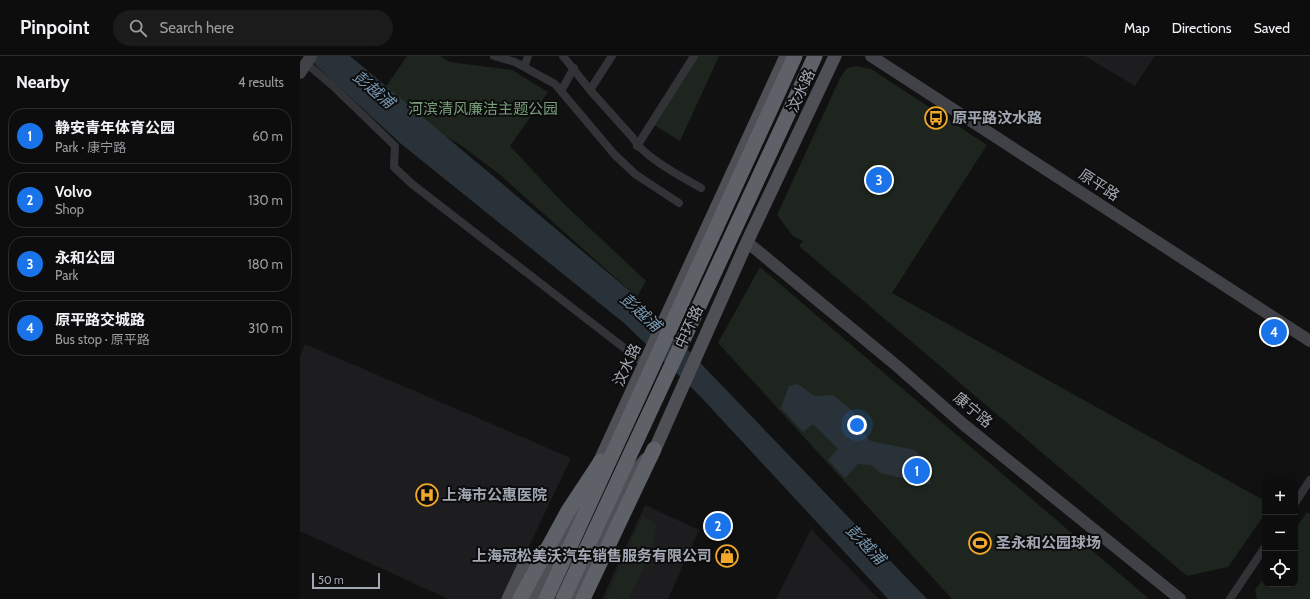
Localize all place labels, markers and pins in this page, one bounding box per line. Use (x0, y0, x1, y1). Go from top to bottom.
bus stop icon: 原平路汶水路 (923, 105, 949, 131)
place label: 原平路汶水路 (952, 109, 1042, 127)
pin: 3 (866, 165, 892, 195)
pin: 4 (1261, 317, 1287, 347)
pin: 1 (904, 456, 930, 486)
hospital icon: 上海市公惠医院 (414, 482, 440, 508)
place label: 上海市公惠医院 (442, 486, 547, 504)
pin: 2 (705, 511, 731, 541)
sports icon: 圣永和公园球场 (967, 530, 993, 556)
place label: 圣永和公园球场 (996, 534, 1101, 552)
shop icon: 上海冠松美沃汽车销售服务有限公司 (714, 543, 740, 569)
place label: 上海冠松美沃汽车销售服务有限公司 (472, 547, 712, 565)

